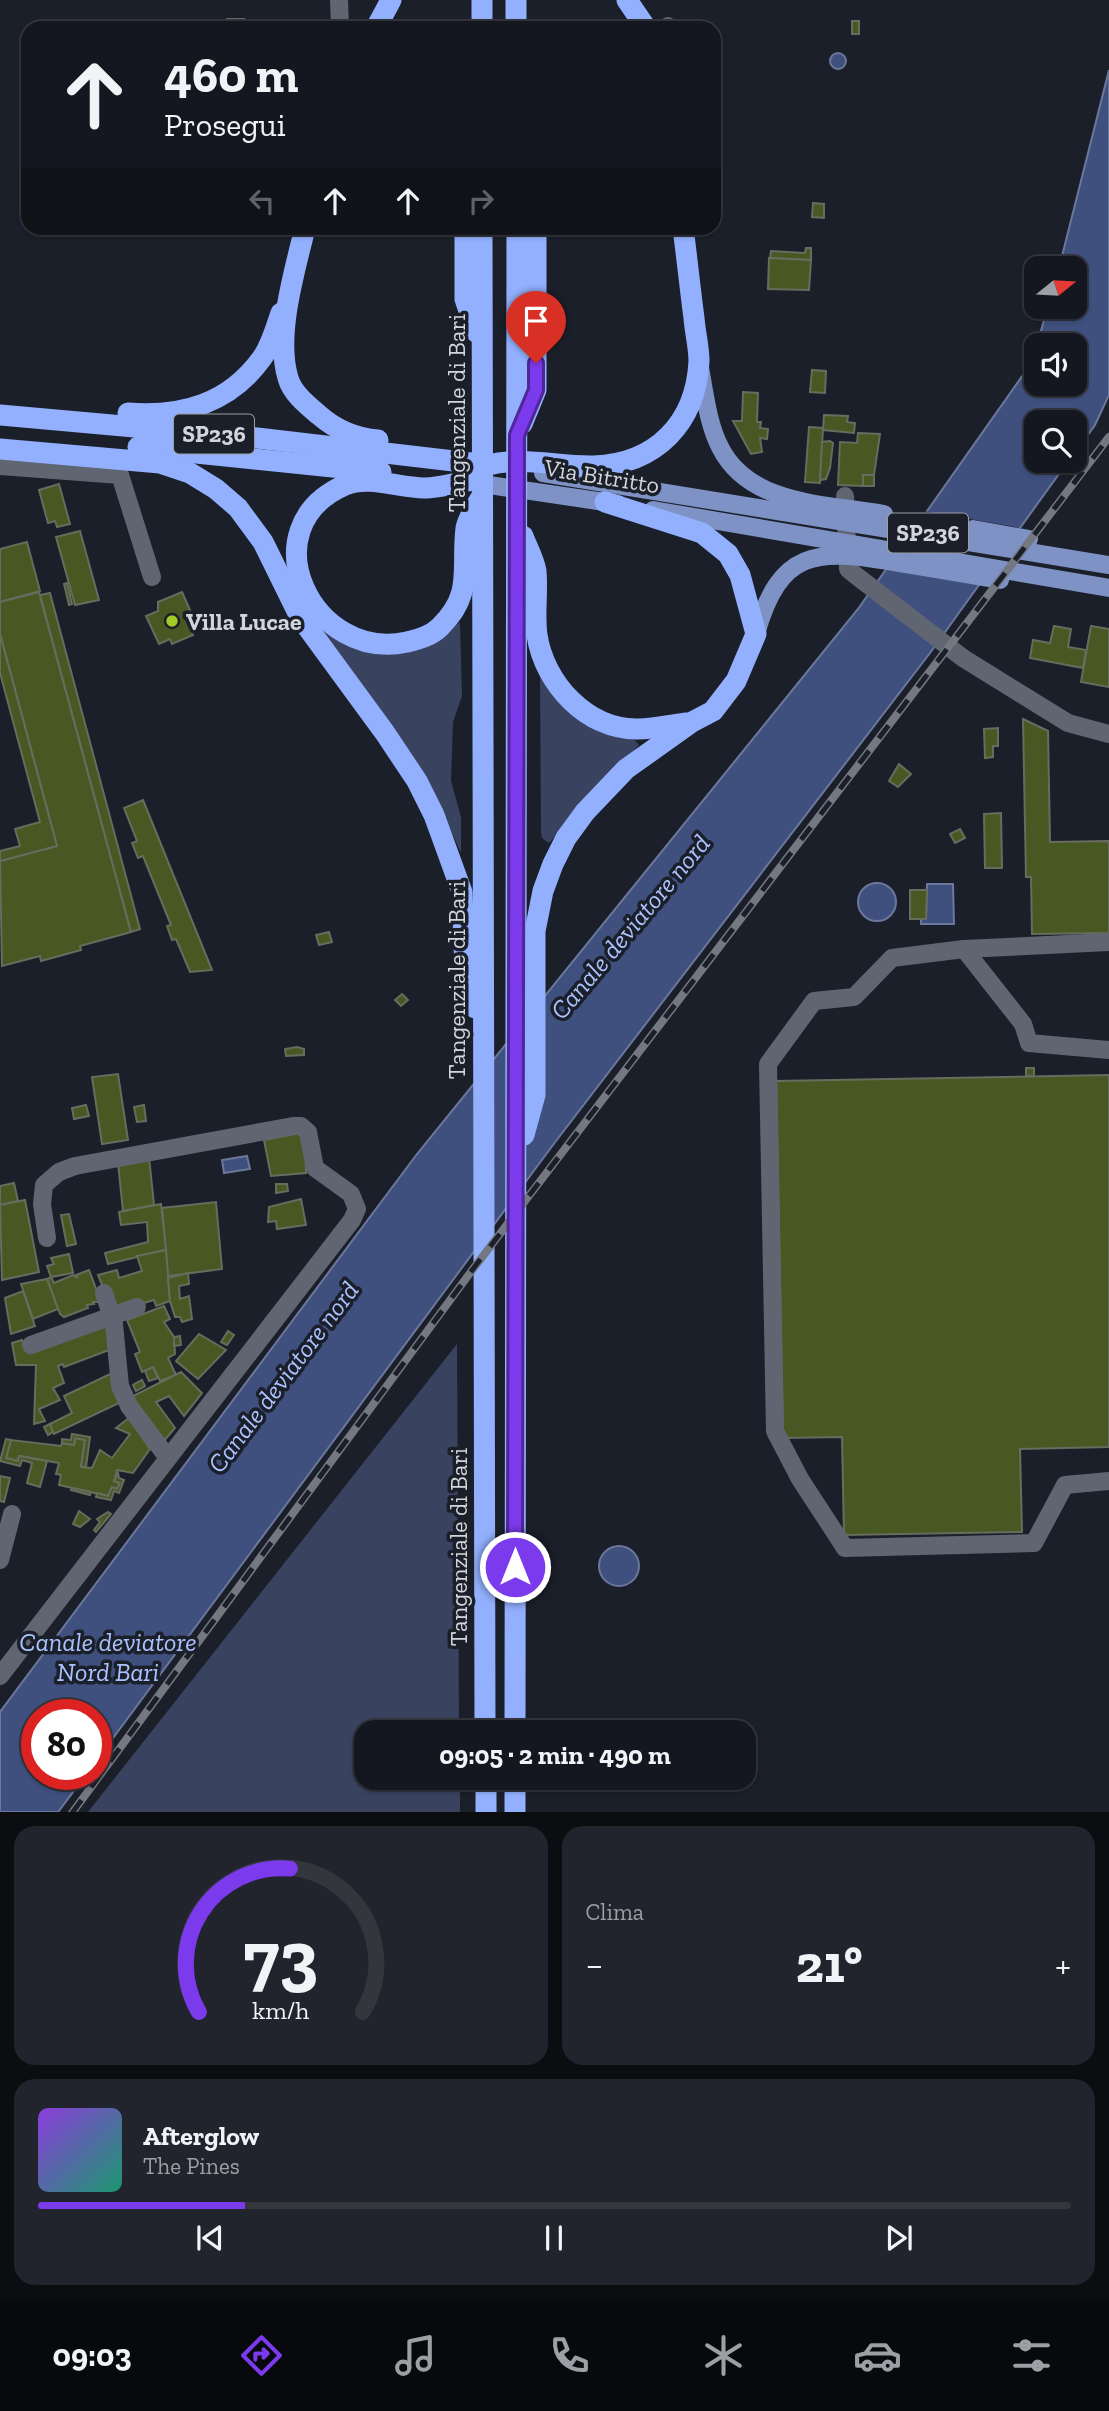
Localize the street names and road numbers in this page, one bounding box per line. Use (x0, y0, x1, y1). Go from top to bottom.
street label: Tangenziale di Bari (442, 313, 471, 512)
road number: SP236 (174, 414, 254, 454)
street label: Via Bitritto (542, 452, 661, 499)
road number: SP236 (888, 513, 968, 552)
street label: Tangenziale di Bari (442, 880, 471, 1079)
street label: Tangenziale di Bari (444, 1447, 473, 1646)

